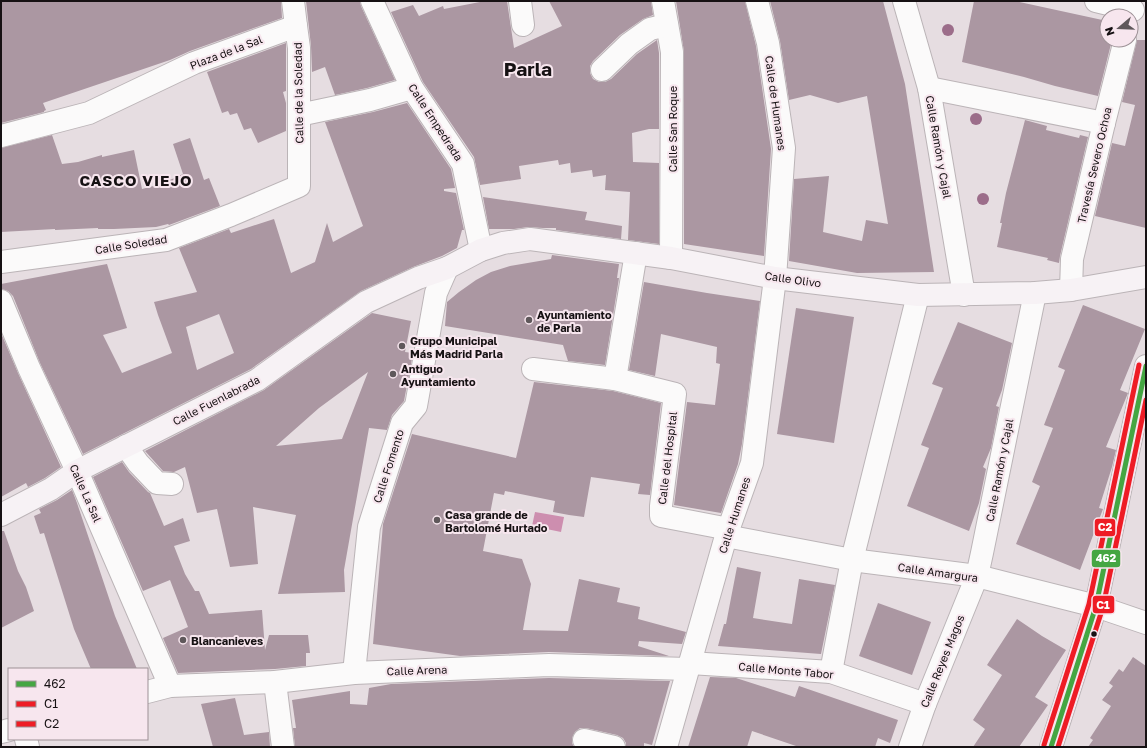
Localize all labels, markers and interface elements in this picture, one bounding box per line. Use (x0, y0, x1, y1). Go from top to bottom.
north arrow (1099, 8, 1139, 48)
text: N (1102, 25, 1117, 37)
street label: Plaza de la Sal (188, 32, 265, 72)
street label: Calle de la Soledad (291, 42, 305, 144)
street label: Calle de Humanes (763, 55, 789, 151)
district label: Parla (504, 57, 552, 80)
street label: Calle Empedrada (406, 81, 466, 163)
street label: Calle San Roque (666, 86, 679, 172)
street label: Calle Ramón y Cajal (924, 94, 955, 200)
street label: Travesía Severo Ochoa (1074, 106, 1114, 224)
district label: CASCO VIEJO (79, 171, 193, 189)
street label: Calle Soledad (94, 232, 168, 256)
street label: Calle Olivo (764, 269, 822, 289)
place label: Ayuntamiento de Parla (537, 308, 612, 334)
marker: Ayuntamiento de Parla (524, 315, 534, 325)
place label: Grupo Municipal Más Madrid Parla (410, 334, 503, 360)
marker: Grupo Municipal Más Madrid Parla (397, 341, 407, 351)
place label: Antiguo Ayuntamiento (401, 362, 476, 388)
marker: Antiguo Ayuntamiento (388, 369, 398, 379)
street label: Calle Fuenlabrada (170, 372, 262, 428)
street label: Calle del Hospital (655, 410, 679, 505)
street label: Calle Ramón y Cajal (983, 417, 1015, 523)
street label: Calle Fomento (370, 427, 406, 504)
street label: Calle La Sal (67, 462, 105, 524)
street label: Calle Humanes (716, 475, 753, 555)
place label: Casa grande de Bartolomé Hurtado (445, 508, 548, 534)
marker: Casa grande de Bartolomé Hurtado (432, 515, 442, 525)
line badge: C2 (1094, 518, 1116, 537)
text: C2 (1098, 520, 1113, 533)
line badge: 462 (1091, 549, 1121, 568)
text: 462 (1096, 551, 1117, 564)
street label: Calle Amargura (897, 560, 979, 584)
line badge: C1 (1092, 595, 1115, 614)
text: C1 (1096, 598, 1110, 611)
street label: Calle Reyes Magos (917, 612, 967, 709)
unlabelled marker (1089, 629, 1099, 639)
place label: Blancanieves (191, 634, 263, 647)
marker: Blancanieves (178, 635, 188, 645)
street label: Calle Monte Tabor (738, 659, 835, 681)
street label: Calle Arena (386, 662, 448, 678)
legend (8, 668, 148, 740)
text: 462 (44, 676, 66, 691)
text: C1 (44, 696, 58, 711)
text: C2 (44, 716, 59, 731)

